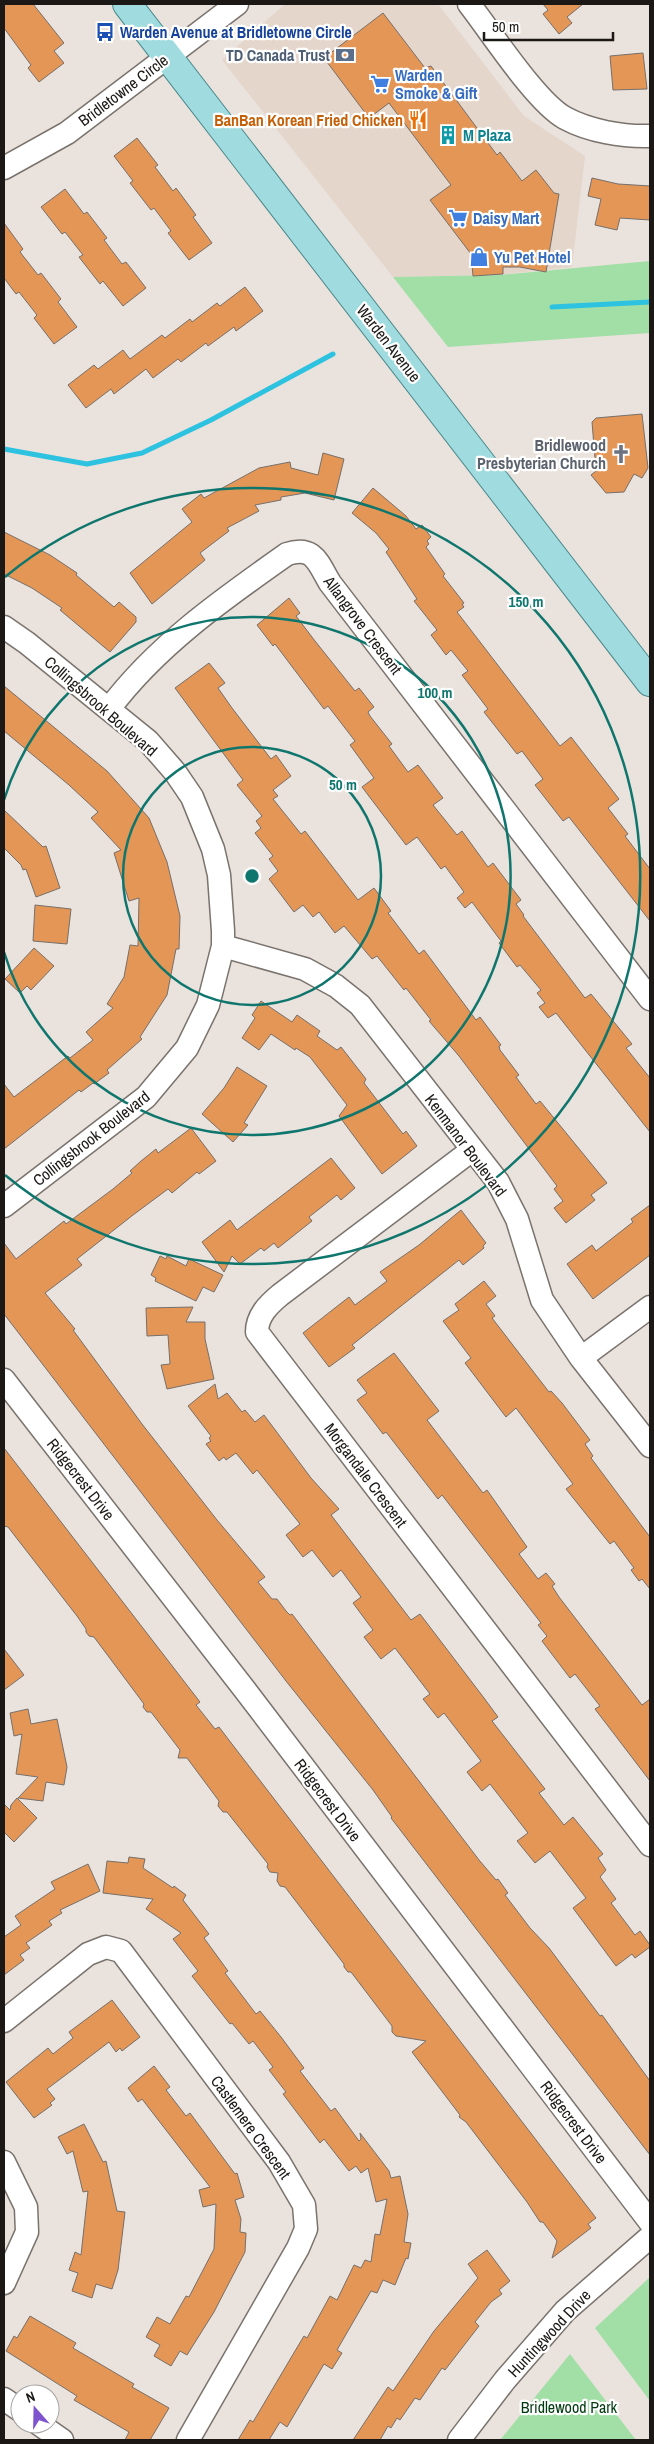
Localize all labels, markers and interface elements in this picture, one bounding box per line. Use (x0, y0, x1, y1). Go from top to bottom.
scale bar (484, 10, 613, 42)
text: 50 m (492, 16, 519, 37)
bus stop icon: Warden Avenue at Bridletowne Circle (94, 21, 116, 43)
place label: Warden Avenue at Bridletowne Circle (120, 21, 352, 43)
place label: TD Canada Trust (226, 44, 331, 66)
bank icon: TD Canada Trust (334, 44, 356, 66)
street label: Bridletowne Circle (74, 49, 172, 131)
place label: Warden Smoke & Gift (395, 64, 478, 104)
supermarket icon: Warden Smoke & Gift (369, 73, 391, 95)
place label: BanBan Korean Fried Chicken (214, 109, 403, 131)
restaurant icon: BanBan Korean Fried Chicken (407, 109, 429, 131)
building icon: M Plaza (437, 124, 459, 146)
place label: M Plaza (463, 124, 512, 146)
supermarket icon: Daisy Mart (447, 207, 469, 229)
place label: Daisy Mart (473, 207, 540, 229)
shop icon: Yu Pet Hotel (468, 246, 490, 268)
place label: Yu Pet Hotel (494, 246, 571, 268)
street label: Warden Avenue (352, 300, 426, 386)
place label: Bridlewood Presbyterian Church (477, 434, 606, 474)
church icon: Bridlewood Presbyterian Church (610, 443, 632, 465)
street label: Allangrove Crescent (318, 570, 408, 679)
text: 150 m (509, 591, 543, 612)
street label: Collingsbrook Boulevard (40, 651, 162, 761)
text: 100 m (418, 682, 452, 703)
text: 50 m (329, 774, 357, 795)
centre of rings (243, 867, 261, 885)
street label: Collingsbrook Boulevard (28, 1085, 154, 1191)
street label: Kenmanor Boulevard (420, 1089, 512, 1201)
street label: Morgandale Crescent (319, 1418, 413, 1532)
street label: Ridgecrest Drive (42, 1433, 120, 1525)
street label: Ridgecrest Drive (290, 1754, 366, 1846)
street label: Castlemere Crescent (206, 2071, 296, 2184)
street label: Ridgecrest Drive (536, 2076, 612, 2168)
street label: Huntingwood Drive (503, 2284, 595, 2382)
north arrow (10, 2384, 60, 2434)
text: N (24, 2387, 38, 2407)
park label: Bridlewood Park (521, 2396, 618, 2418)

